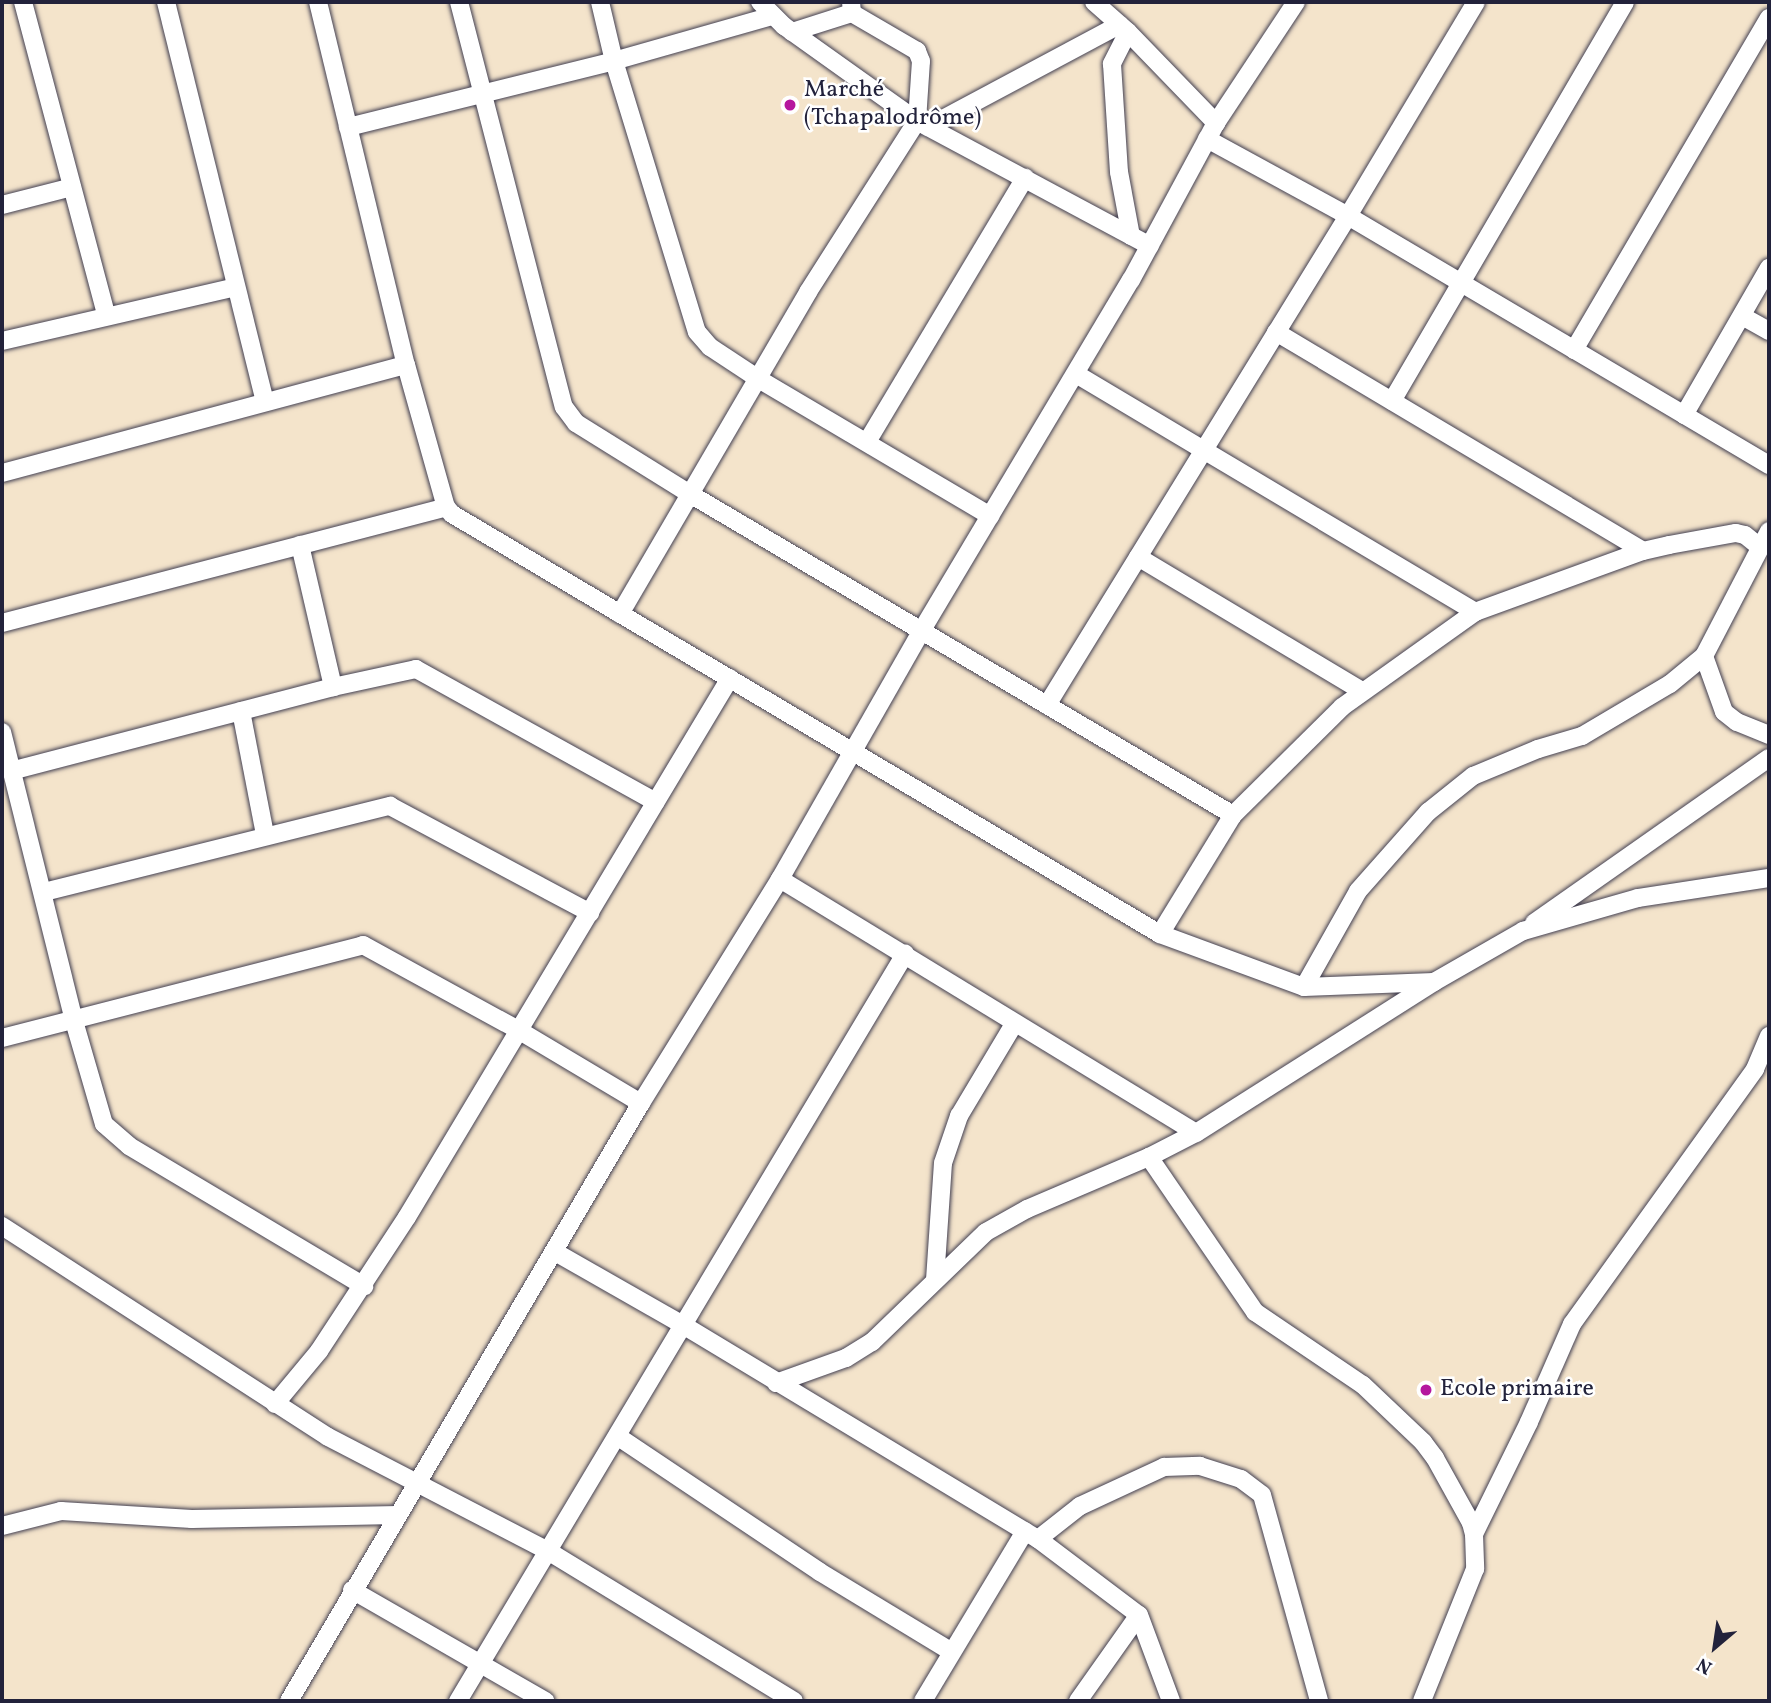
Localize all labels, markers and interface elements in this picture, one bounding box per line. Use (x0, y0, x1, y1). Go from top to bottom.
place label: Marché (Tchapalodrôme) (804, 77, 981, 133)
marker: Marché (Tchapalodrôme) (782, 97, 798, 113)
place label: Ecole primaire (1440, 1376, 1594, 1404)
marker: Ecole primaire (1418, 1382, 1434, 1398)
north arrow (1680, 1612, 1750, 1682)
text: N (1692, 1651, 1717, 1680)

